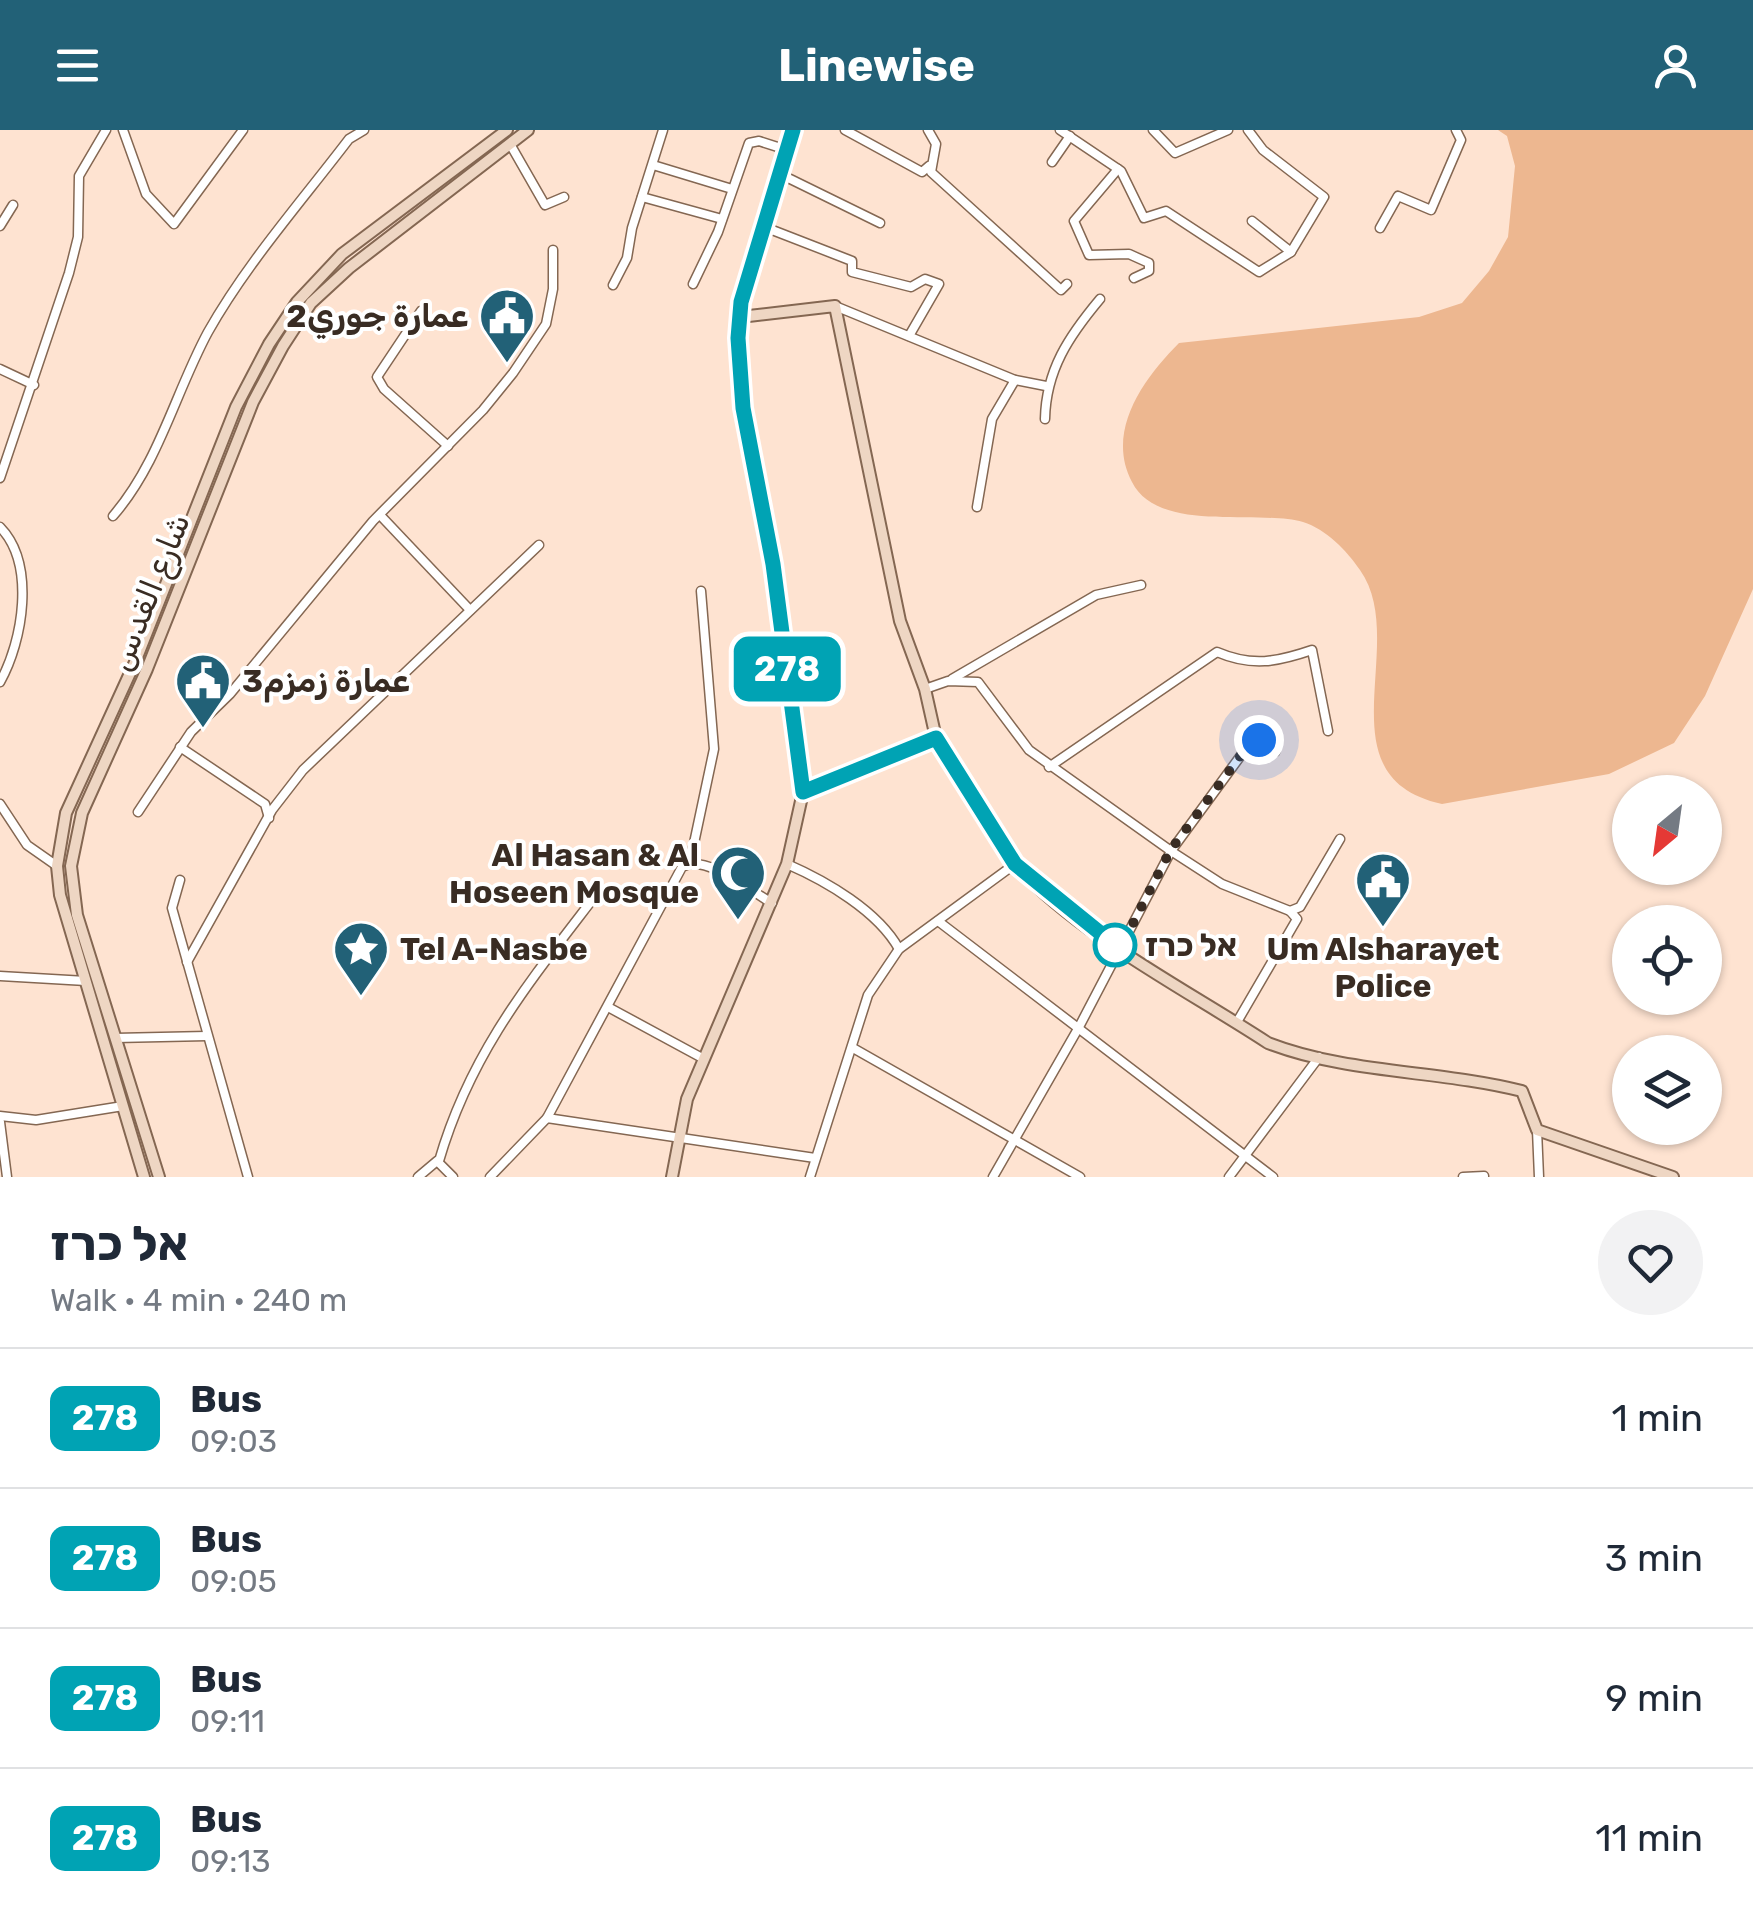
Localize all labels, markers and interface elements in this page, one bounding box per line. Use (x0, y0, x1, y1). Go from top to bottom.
icon: menu (50, 38, 105, 93)
icon: person (1648, 38, 1703, 93)
text: Linewise (778, 39, 975, 92)
public building icon: عمارة جوري2 (477, 286, 537, 365)
place label: عمارة جوري2 (286, 297, 468, 339)
street label: شارع القدس (100, 508, 200, 677)
line badge: 278 (730, 636, 844, 702)
text: 278 (754, 648, 820, 690)
public building icon: عمارة زمزم3 (173, 651, 233, 730)
place label: عمارة زمزم3 (242, 662, 410, 703)
your location (1234, 715, 1284, 765)
north arrow (1612, 775, 1722, 885)
map controls (1612, 775, 1722, 1145)
place label: Al Hasan & Al Hoseen Mosque (449, 836, 699, 911)
mosque icon: Al Hasan & Al Hoseen Mosque (708, 843, 768, 922)
public building icon: Um Alsharayet Police (1353, 850, 1413, 929)
button: locate (1612, 905, 1722, 1015)
place icon: Tel A-Nasbe (331, 919, 391, 998)
marker: אל כרז (1094, 924, 1136, 966)
place label: אל כרז (1145, 926, 1237, 964)
place label: Tel A-Nasbe (400, 930, 588, 968)
place label: Um Alsharayet Police (1267, 930, 1500, 1005)
button: layers (1612, 1035, 1722, 1145)
button: heart (1598, 1210, 1703, 1315)
text: אל כרז (50, 1215, 188, 1272)
text: Walk · 4 min · 240 m (50, 1281, 347, 1319)
text: Bus (190, 1376, 262, 1422)
text: 1 min (1611, 1395, 1703, 1441)
text: 278 (72, 1397, 138, 1439)
text: 09:03 (190, 1422, 277, 1460)
text: Bus (190, 1516, 262, 1562)
text: 3 min (1605, 1535, 1703, 1581)
text: 278 (72, 1537, 138, 1579)
text: 09:05 (190, 1562, 277, 1600)
text: Bus (190, 1656, 262, 1702)
text: 9 min (1605, 1675, 1703, 1721)
text: 278 (72, 1677, 138, 1719)
text: 09:11 (190, 1702, 265, 1740)
text: Bus (190, 1796, 262, 1842)
text: 11 min (1595, 1815, 1703, 1861)
text: 278 (72, 1817, 138, 1859)
text: 09:13 (190, 1842, 270, 1880)

